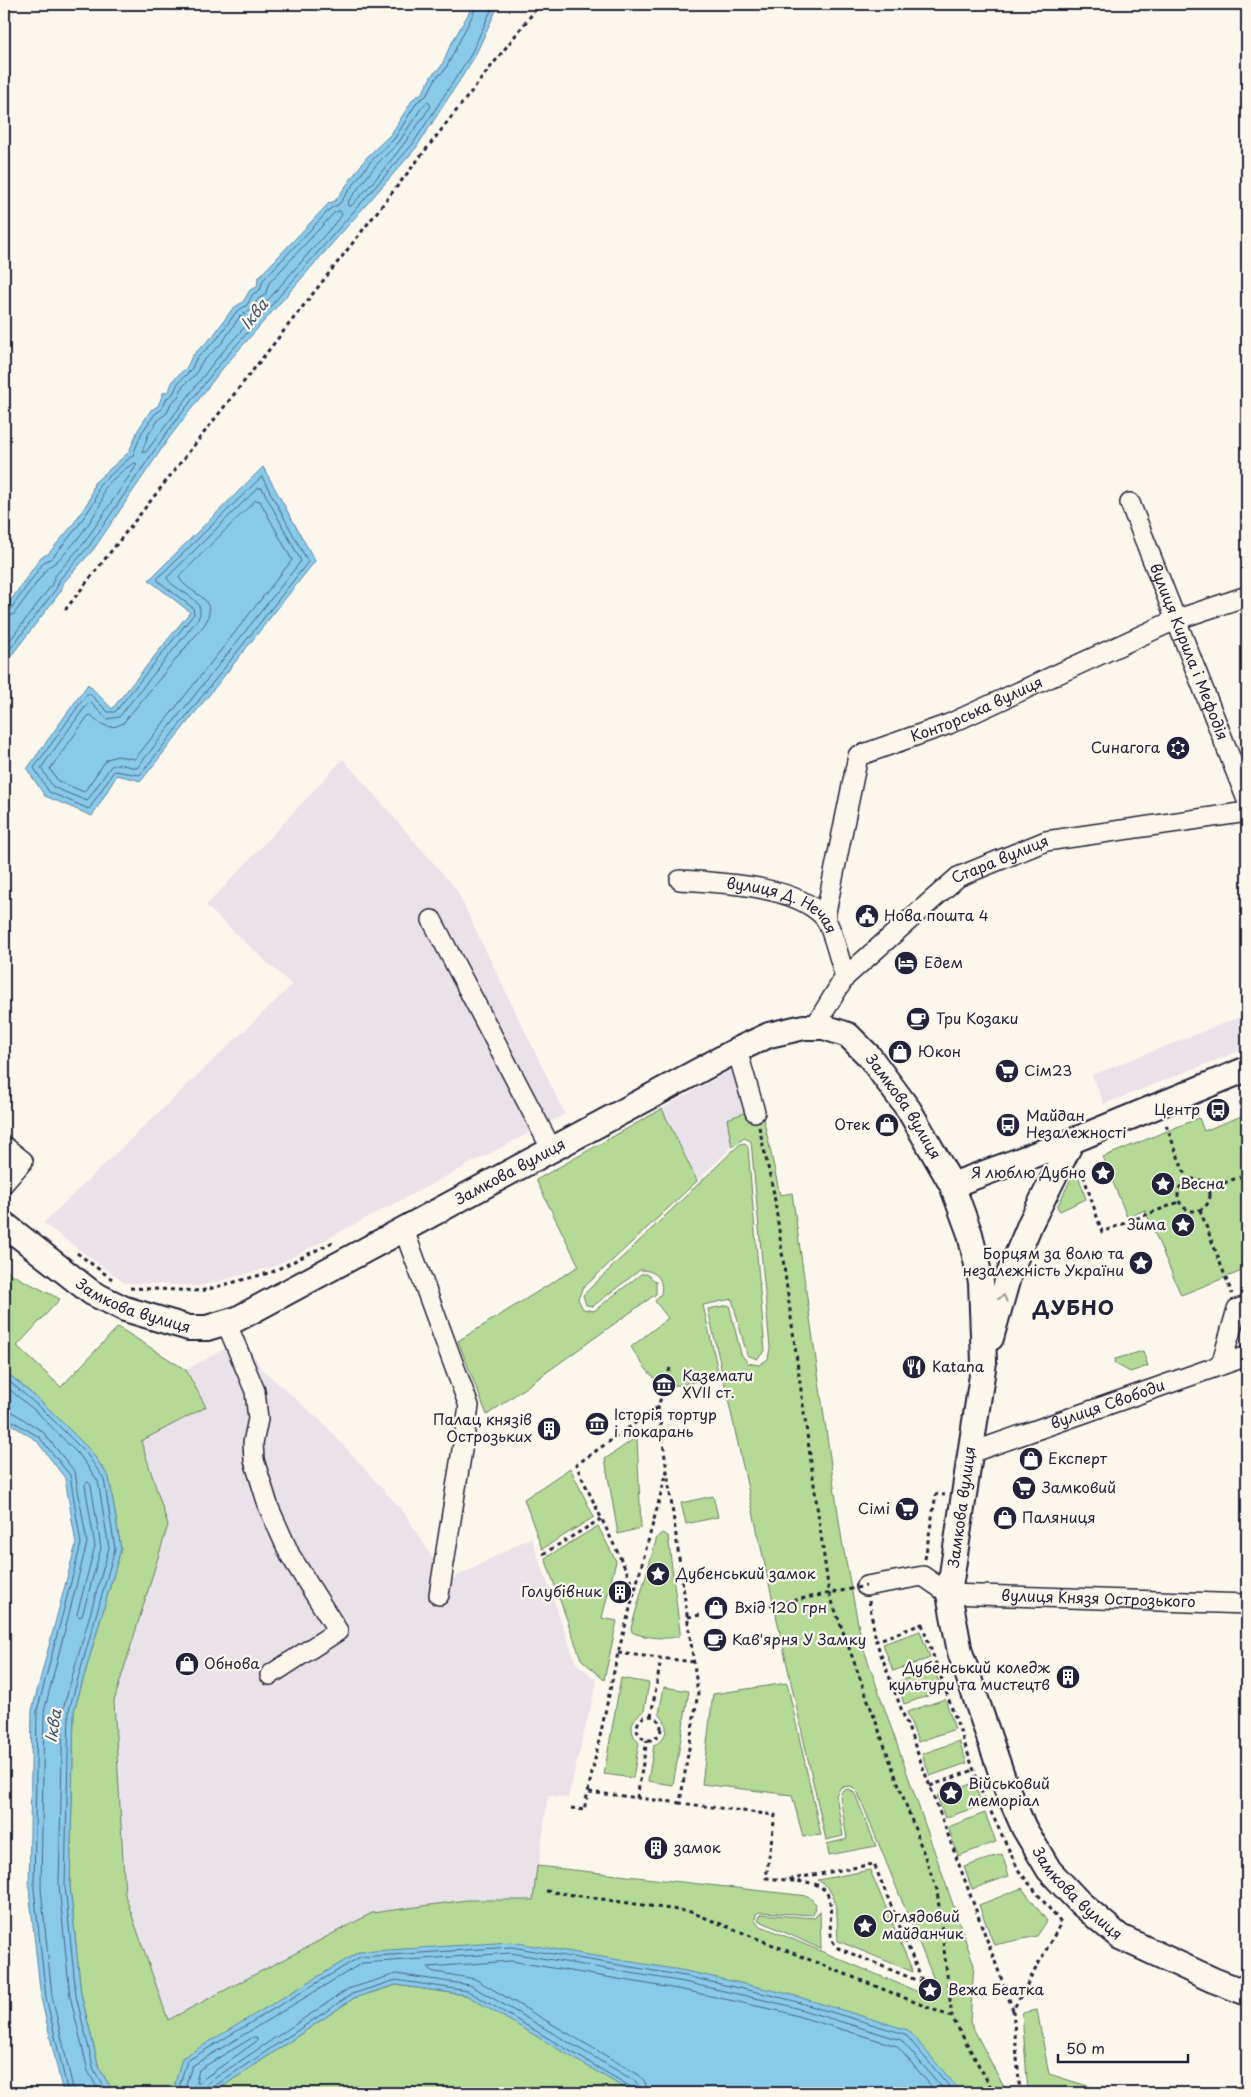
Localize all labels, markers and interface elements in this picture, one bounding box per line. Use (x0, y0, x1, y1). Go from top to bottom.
water label: Іква (233, 292, 274, 334)
street label: вулиця Кирила і Мефодія (1145, 559, 1235, 743)
street label: Конторська вулиця (907, 669, 1046, 747)
place label: Синагога (1091, 735, 1161, 758)
synagogue icon: Синагога (1165, 735, 1191, 761)
street label: Стара вулиця (945, 828, 1052, 888)
street label: вулиця Д. Нечая (725, 871, 844, 936)
public building icon: Нова пошта 4 (854, 903, 880, 929)
place label: Нова пошта 4 (884, 903, 989, 926)
hotel icon: Едем (893, 950, 919, 976)
place label: Едем (924, 950, 963, 973)
cafe icon: Три Козаки (905, 1006, 931, 1032)
place label: Три Козаки (936, 1006, 1019, 1029)
shop icon: Юкон (887, 1039, 913, 1065)
place label: Юкон (918, 1039, 961, 1062)
street label: Замкова вулиця (860, 1048, 948, 1163)
supermarket icon: Сім23 (994, 1058, 1020, 1084)
place label: Сім23 (1024, 1058, 1072, 1081)
place label: Центр (1154, 1097, 1200, 1120)
bus stop icon: Центр (1205, 1097, 1231, 1123)
place label: Майдан Незалежності (1026, 1103, 1126, 1143)
place label: Отек (834, 1112, 870, 1135)
shop icon: Отек (874, 1112, 900, 1138)
bus stop icon: Майдан Незалежності (995, 1112, 1021, 1138)
street label: Замкова вулиця (449, 1131, 569, 1210)
place label: Я люблю Дубно (972, 1160, 1086, 1183)
place icon: Я люблю Дубно (1090, 1160, 1116, 1186)
place icon: Весна (1150, 1171, 1176, 1197)
place label: Весна (1180, 1171, 1225, 1194)
place label: Зима (1127, 1212, 1167, 1235)
place icon: Зима (1170, 1212, 1196, 1238)
place label: Борцям за волю та незалежність України (963, 1241, 1125, 1281)
place icon: Борцям за волю та незалежність України (1128, 1250, 1154, 1276)
street label: Замкова вулиця (71, 1271, 194, 1338)
district label: ДУБНО (1032, 1292, 1115, 1322)
one-way arrow (997, 1294, 1007, 1302)
restaurant icon: Katana (901, 1354, 927, 1380)
place label: Katana (932, 1354, 985, 1377)
place label: Каземати XVII ст. (682, 1363, 753, 1403)
museum icon: Каземати XVII ст. (651, 1372, 677, 1398)
street label: вулиця Свободи (1047, 1373, 1168, 1434)
place label: Історія тортур і покарань (614, 1402, 717, 1442)
place label: Палац князів Острозьких (433, 1407, 532, 1447)
museum icon: Історія тортур і покарань (584, 1411, 610, 1437)
building icon: Палац князів Острозьких (536, 1416, 562, 1442)
street label: Замкова вулиця (940, 1445, 980, 1570)
shop icon: Експерт (1018, 1446, 1044, 1472)
place label: Експерт (1048, 1446, 1108, 1469)
supermarket icon: Замковий (1011, 1475, 1037, 1501)
place label: Замковий (1041, 1475, 1116, 1498)
place label: Сімі (858, 1496, 890, 1519)
supermarket icon: Сімі (894, 1496, 920, 1522)
shop icon: Паляниця (992, 1505, 1018, 1531)
place label: Паляниця (1022, 1505, 1096, 1528)
place icon: Дубенський замок (645, 1561, 671, 1587)
place label: Дубенський замок (675, 1561, 816, 1584)
place label: Голубівник (521, 1579, 602, 1602)
building icon: Голубівник (607, 1579, 633, 1605)
street label: вулиця Князя Острозького (1001, 1583, 1196, 1612)
shop icon: Вхід 120 грн (703, 1595, 729, 1621)
place label: Вхід 120 грн (734, 1595, 827, 1618)
cafe icon: Кав'ярня У Замку (702, 1627, 728, 1653)
place label: Кав'ярня У Замку (732, 1627, 866, 1650)
shop icon: Обнова (174, 1651, 200, 1677)
place label: Обнова (204, 1651, 260, 1674)
place label: Дубенський коледж культури та мистецтв (888, 1655, 1051, 1695)
building icon: Дубенський коледж культури та мистецтв (1055, 1664, 1081, 1690)
water label: Іква (38, 1707, 67, 1744)
place label: Військовий меморіал (968, 1771, 1050, 1811)
place icon: Військовий меморіал (938, 1780, 964, 1806)
building icon: замок (643, 1835, 669, 1861)
place label: замок (673, 1835, 721, 1858)
street label: Замкова вулиця (1027, 1841, 1128, 1944)
place label: Оглядовий майданчик (882, 1904, 964, 1944)
place icon: Оглядовий майданчик (852, 1913, 878, 1939)
place icon: Вежа Беатка (917, 1977, 943, 2003)
place label: Вежа Беатка (948, 1977, 1044, 2000)
scale bar (1058, 2032, 1188, 2064)
text: 50 m (1066, 2036, 1105, 2059)

